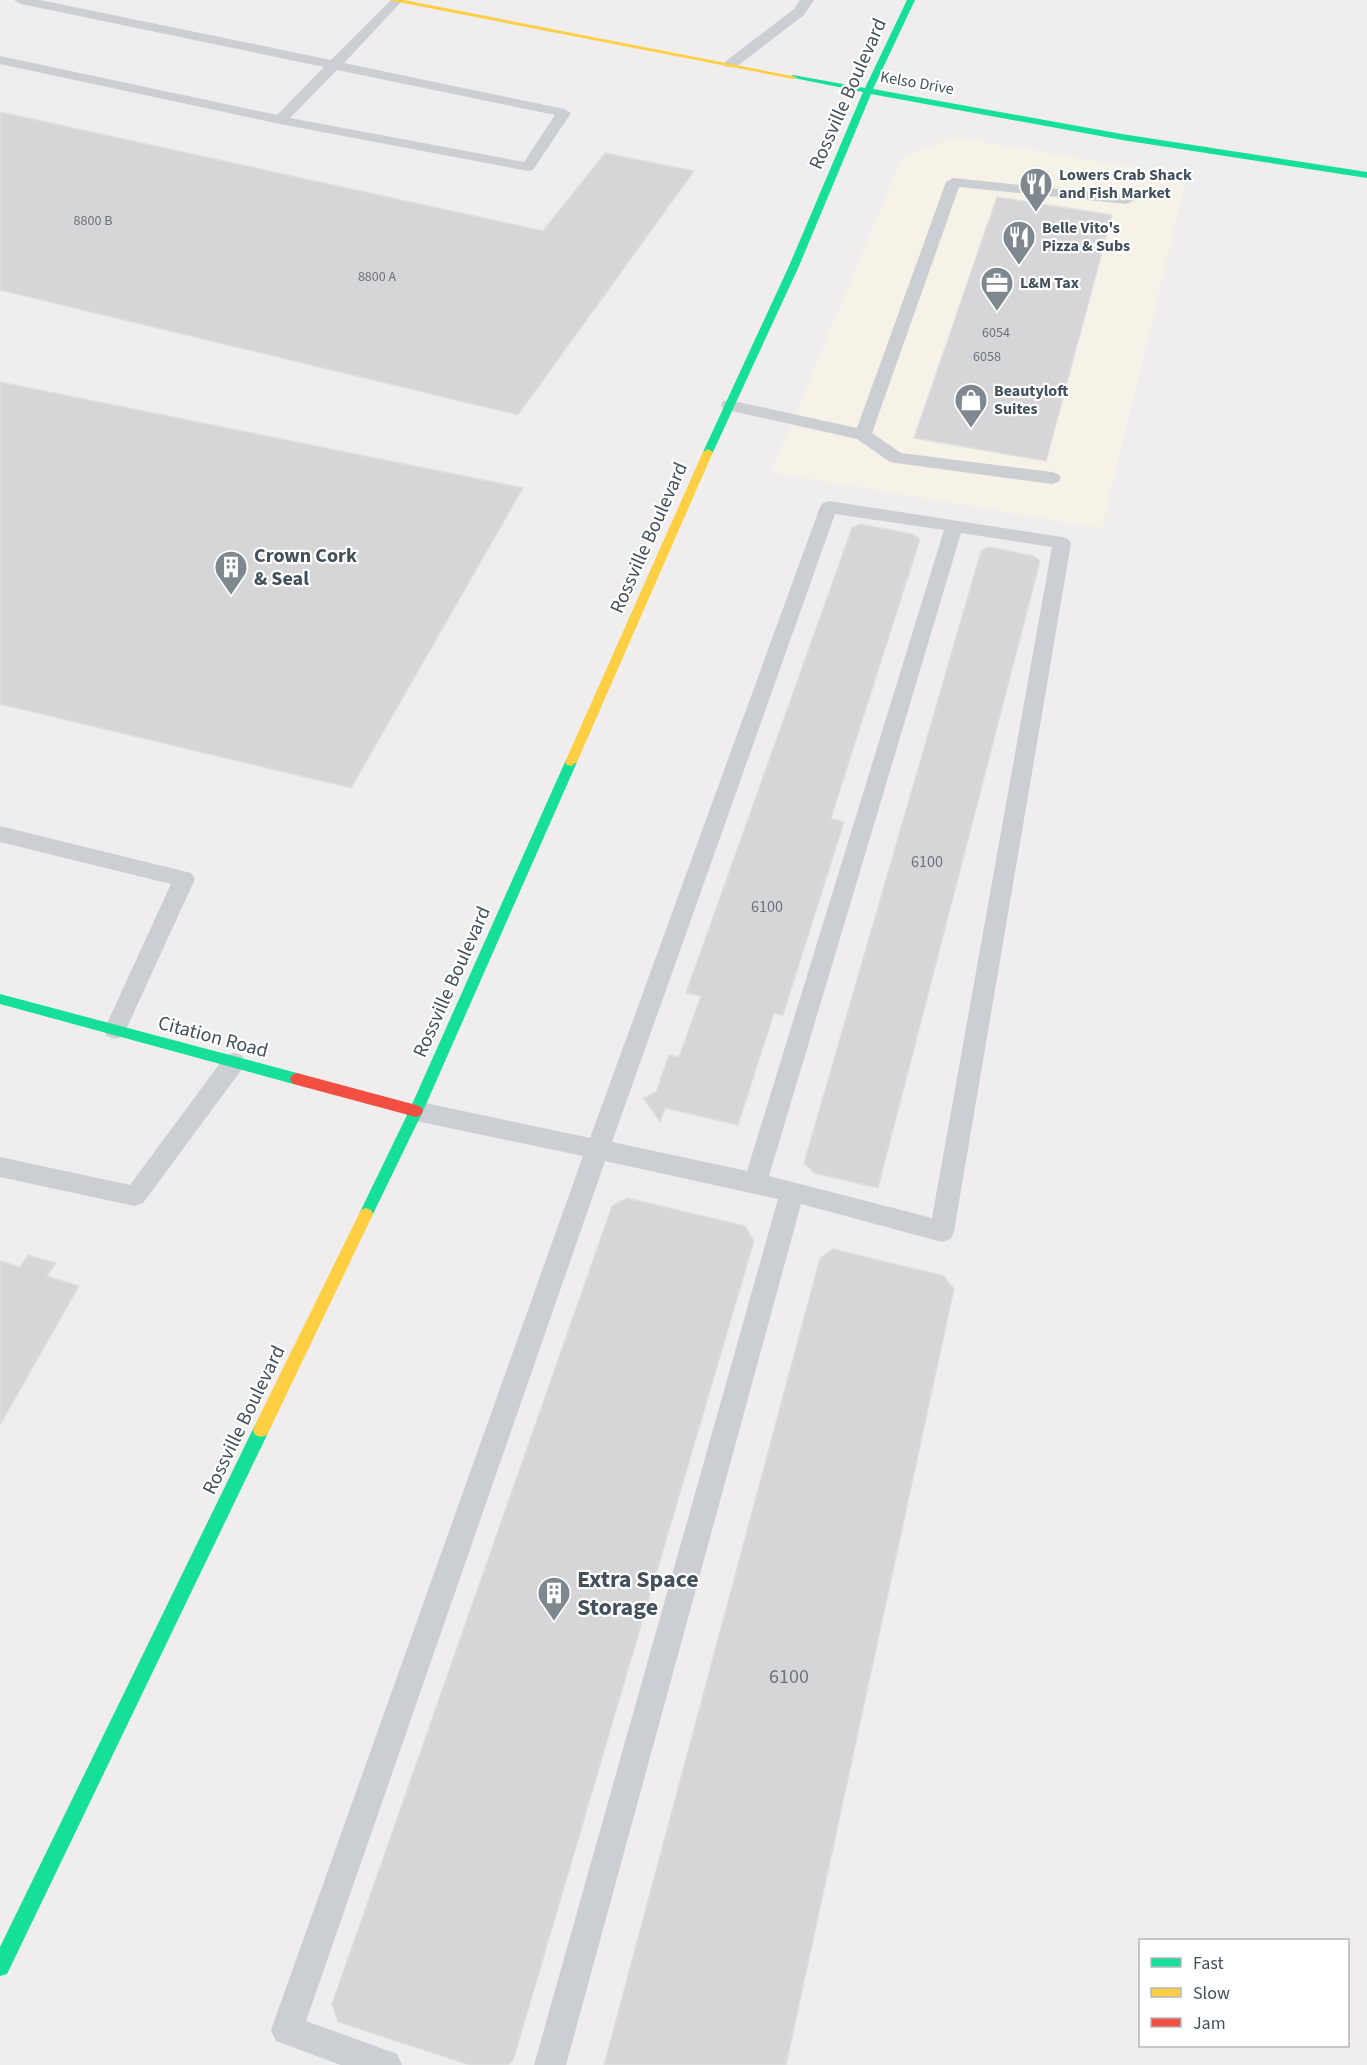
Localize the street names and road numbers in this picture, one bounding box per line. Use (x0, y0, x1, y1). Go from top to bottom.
street label: Rossville Boulevard (802, 14, 894, 174)
street label: Kelso Drive (878, 66, 956, 100)
street label: Rossville Boulevard (603, 458, 695, 618)
street label: Rossville Boulevard (406, 902, 498, 1062)
street label: Citation Road (155, 1009, 271, 1065)
street label: Rossville Boulevard (196, 1341, 292, 1499)

